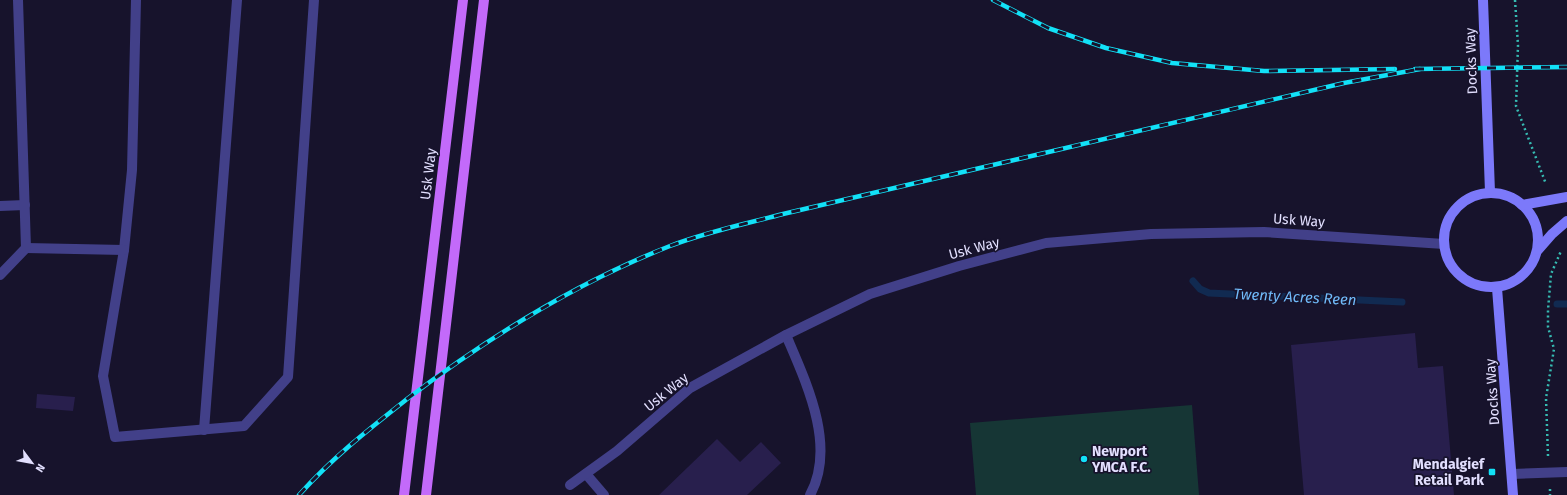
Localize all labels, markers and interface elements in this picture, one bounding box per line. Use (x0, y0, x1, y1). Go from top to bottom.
street label: Docks Way (1462, 27, 1481, 95)
street label: Usk Way (417, 147, 440, 201)
street label: Usk Way (1272, 210, 1326, 231)
street label: Usk Way (947, 234, 1002, 263)
water label: Twenty Acres Reen (1233, 285, 1357, 309)
street label: Docks Way (1482, 358, 1503, 426)
street label: Usk Way (641, 369, 692, 415)
north arrow (12, 443, 52, 483)
place label: Newport YMCA F.C. (1091, 443, 1151, 476)
marker: Newport YMCA F.C. (1079, 454, 1089, 464)
place label: Mendalgief Retail Park (1413, 456, 1486, 489)
text: N (33, 461, 48, 475)
marker: Mendalgief Retail Park (1487, 467, 1497, 477)

